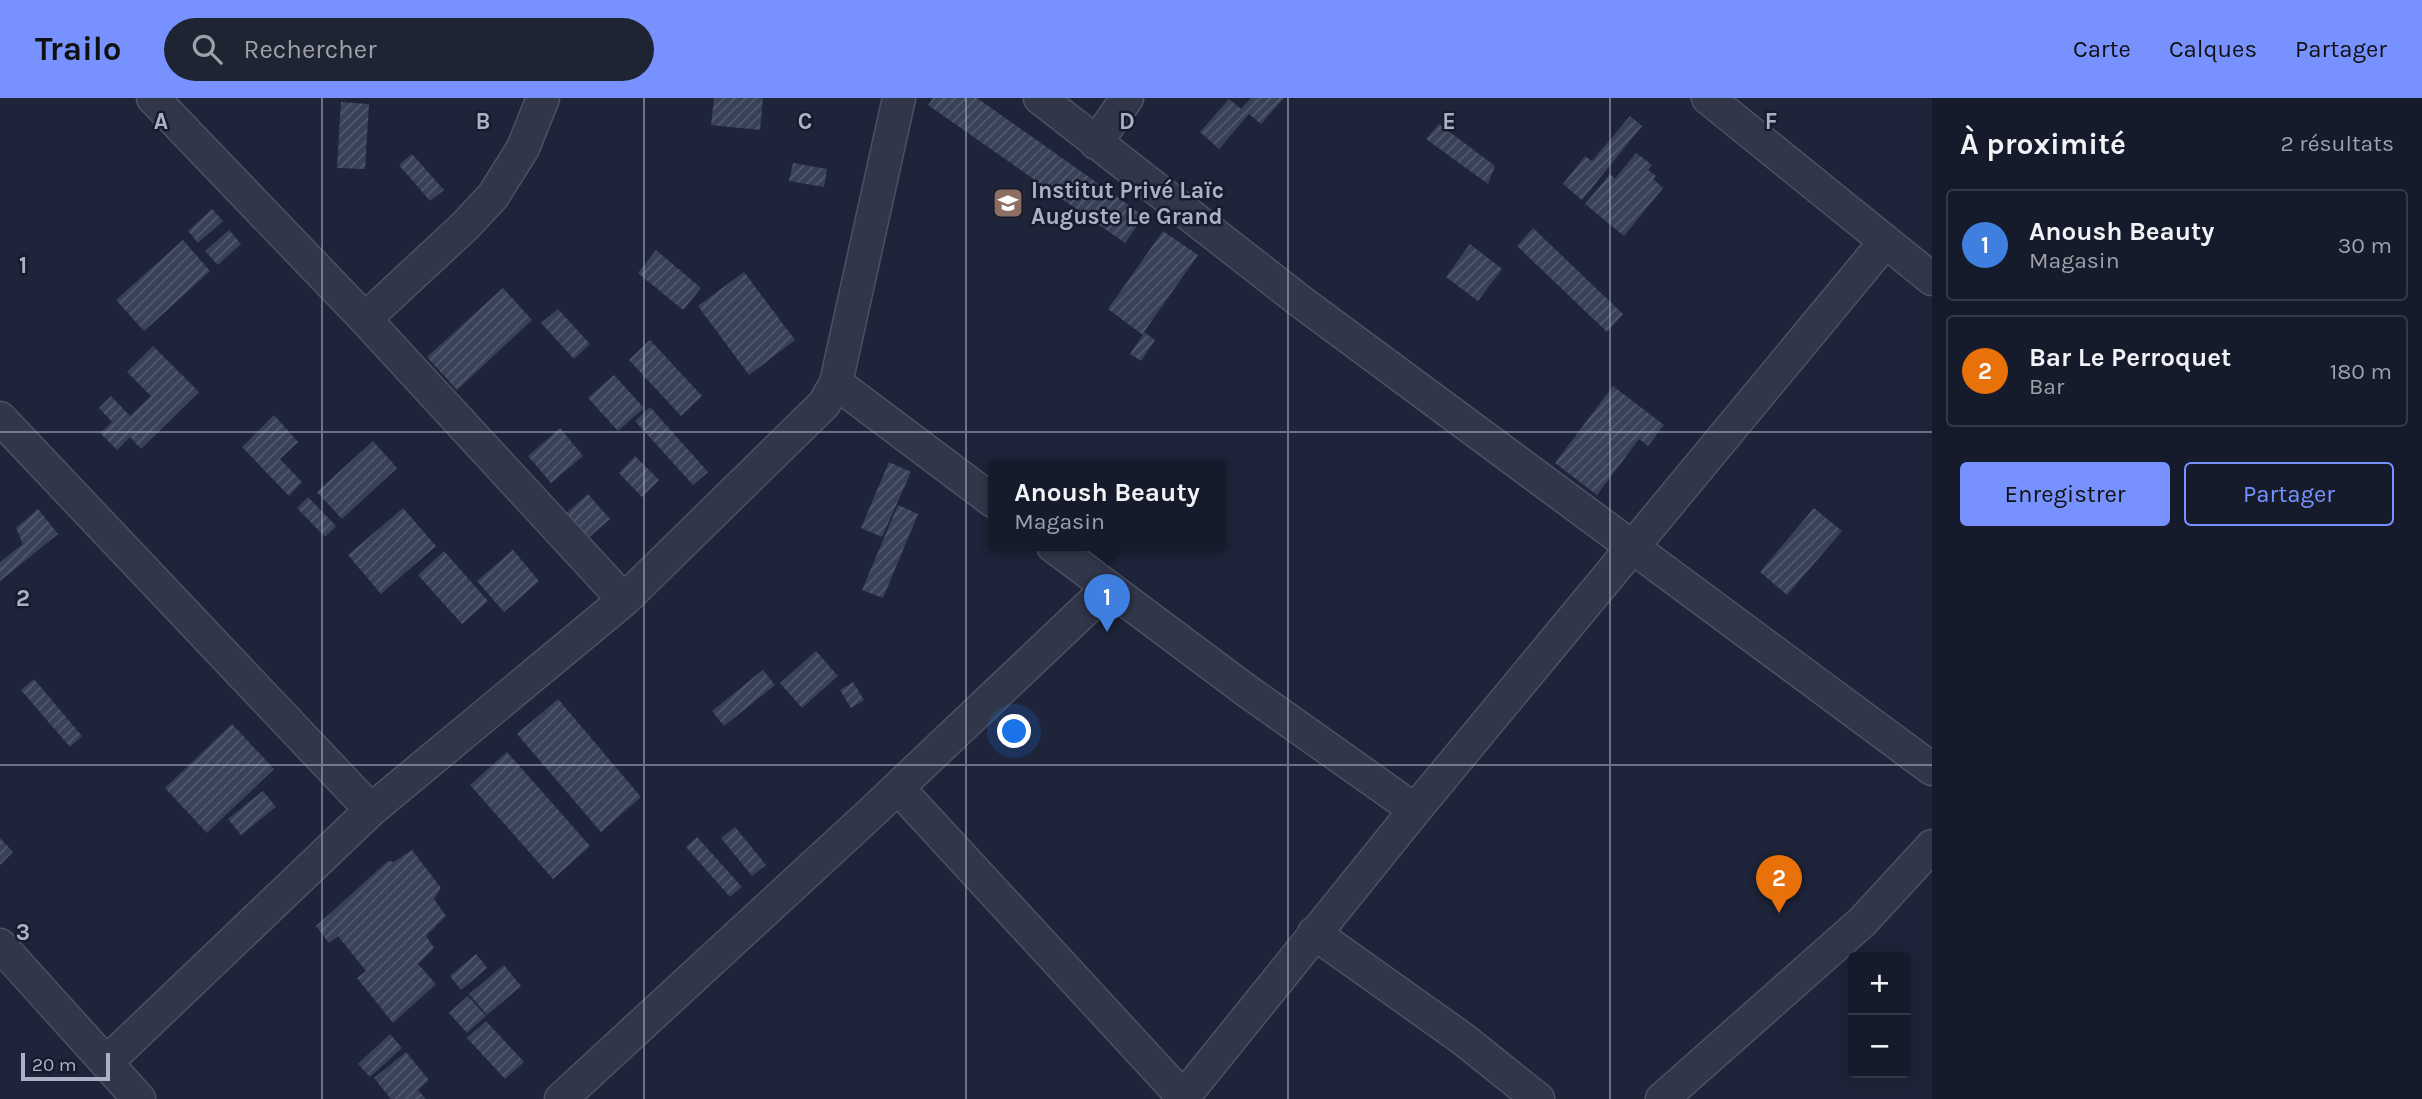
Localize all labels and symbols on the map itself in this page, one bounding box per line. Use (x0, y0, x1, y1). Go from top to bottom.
text: A (154, 108, 168, 135)
text: B (476, 108, 490, 135)
text: C (798, 108, 812, 135)
text: D (1119, 108, 1135, 135)
text: E (1442, 108, 1456, 135)
text: F (1765, 108, 1777, 135)
place label: Institut Privé Laïc Auguste Le Grand (1031, 177, 1224, 230)
school or university icon: Institut Privé Laïc Auguste Le Grand (991, 186, 1025, 220)
text: 1 (19, 252, 27, 279)
pin: 1 (1084, 574, 1130, 632)
text: 2 (16, 585, 30, 612)
your location (997, 714, 1031, 748)
pin: 2 (1756, 855, 1802, 913)
text: 3 (16, 919, 30, 946)
scale bar (21, 1050, 110, 1082)

